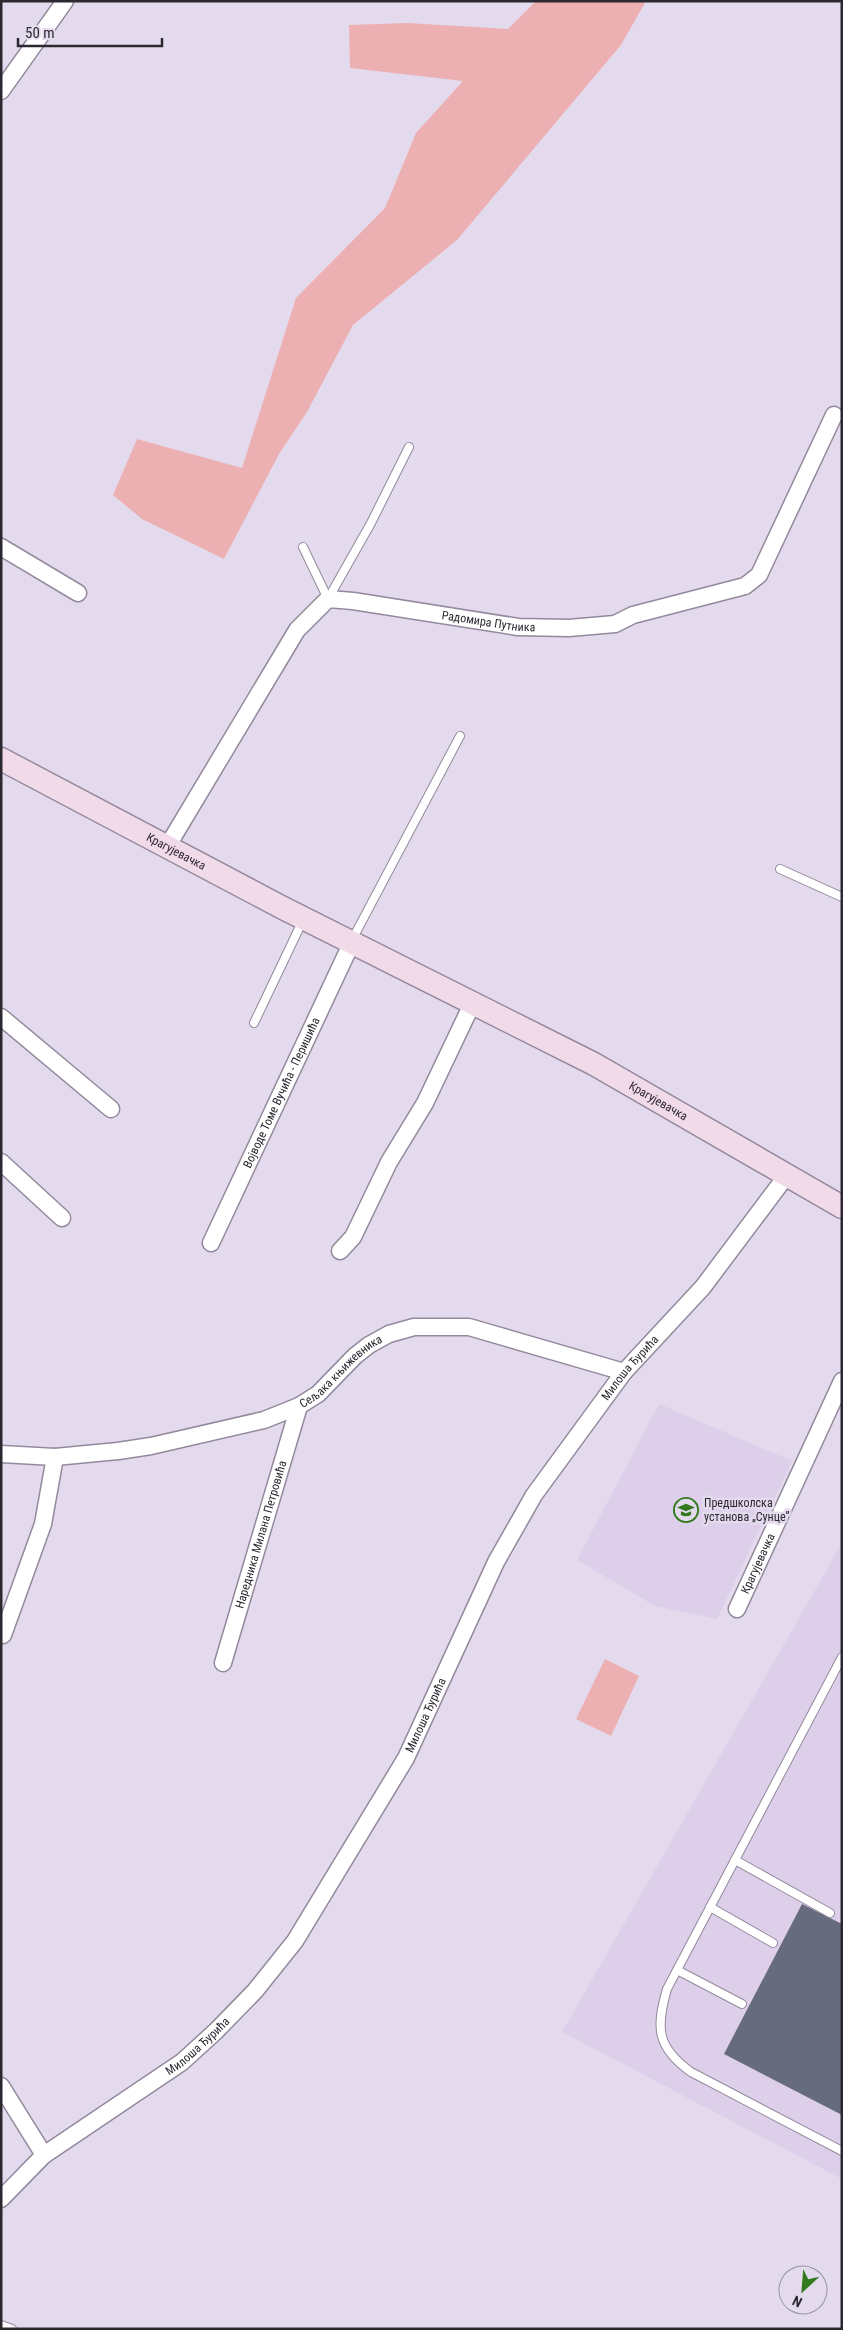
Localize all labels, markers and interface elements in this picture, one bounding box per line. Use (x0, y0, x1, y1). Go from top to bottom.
scale bar (18, 15, 161, 47)
text: 50 m (25, 24, 55, 42)
street label: Радомира Путника (441, 608, 536, 634)
street label: Крагујевачка (144, 830, 208, 873)
street label: Војводе Томе Вучића - Перишића (240, 1015, 323, 1170)
street label: Крагујевачка (627, 1079, 690, 1123)
street label: Сељака књижевника (297, 1332, 385, 1411)
street label: Милоша Ђурића (599, 1332, 661, 1403)
street label: Наредника Милана Петровића (233, 1459, 290, 1610)
place label: Предшколска установа „Сунце” (704, 1496, 790, 1524)
school or university icon: Предшколска установа „Сунце” (673, 1497, 699, 1523)
street label: Крагујевачка (738, 1531, 778, 1596)
street label: Милоша Ђурића (402, 1675, 449, 1755)
street label: Милоша Ђурића (163, 2014, 233, 2078)
north arrow (778, 2265, 828, 2315)
text: N (790, 2293, 805, 2311)

